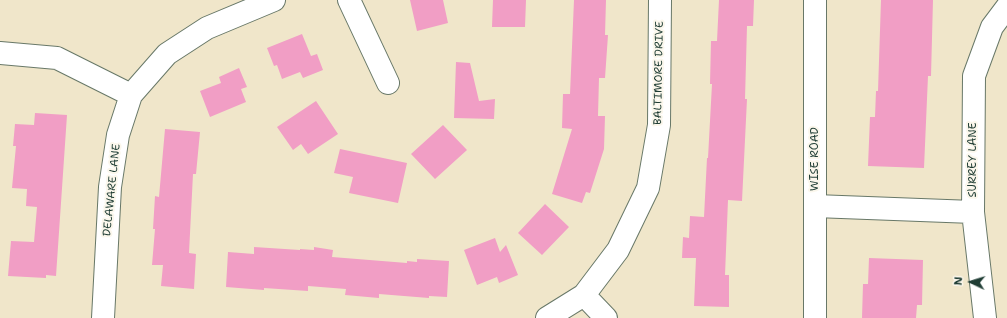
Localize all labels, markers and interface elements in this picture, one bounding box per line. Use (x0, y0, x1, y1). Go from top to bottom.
street label: BALTIMORE DRIVE (651, 21, 667, 125)
street label: SURREY LANE (966, 122, 980, 198)
street label: WISE ROAD (808, 127, 822, 191)
street label: DELAWARE LANE (101, 143, 123, 237)
north arrow (951, 262, 991, 302)
text: N (951, 276, 966, 286)

